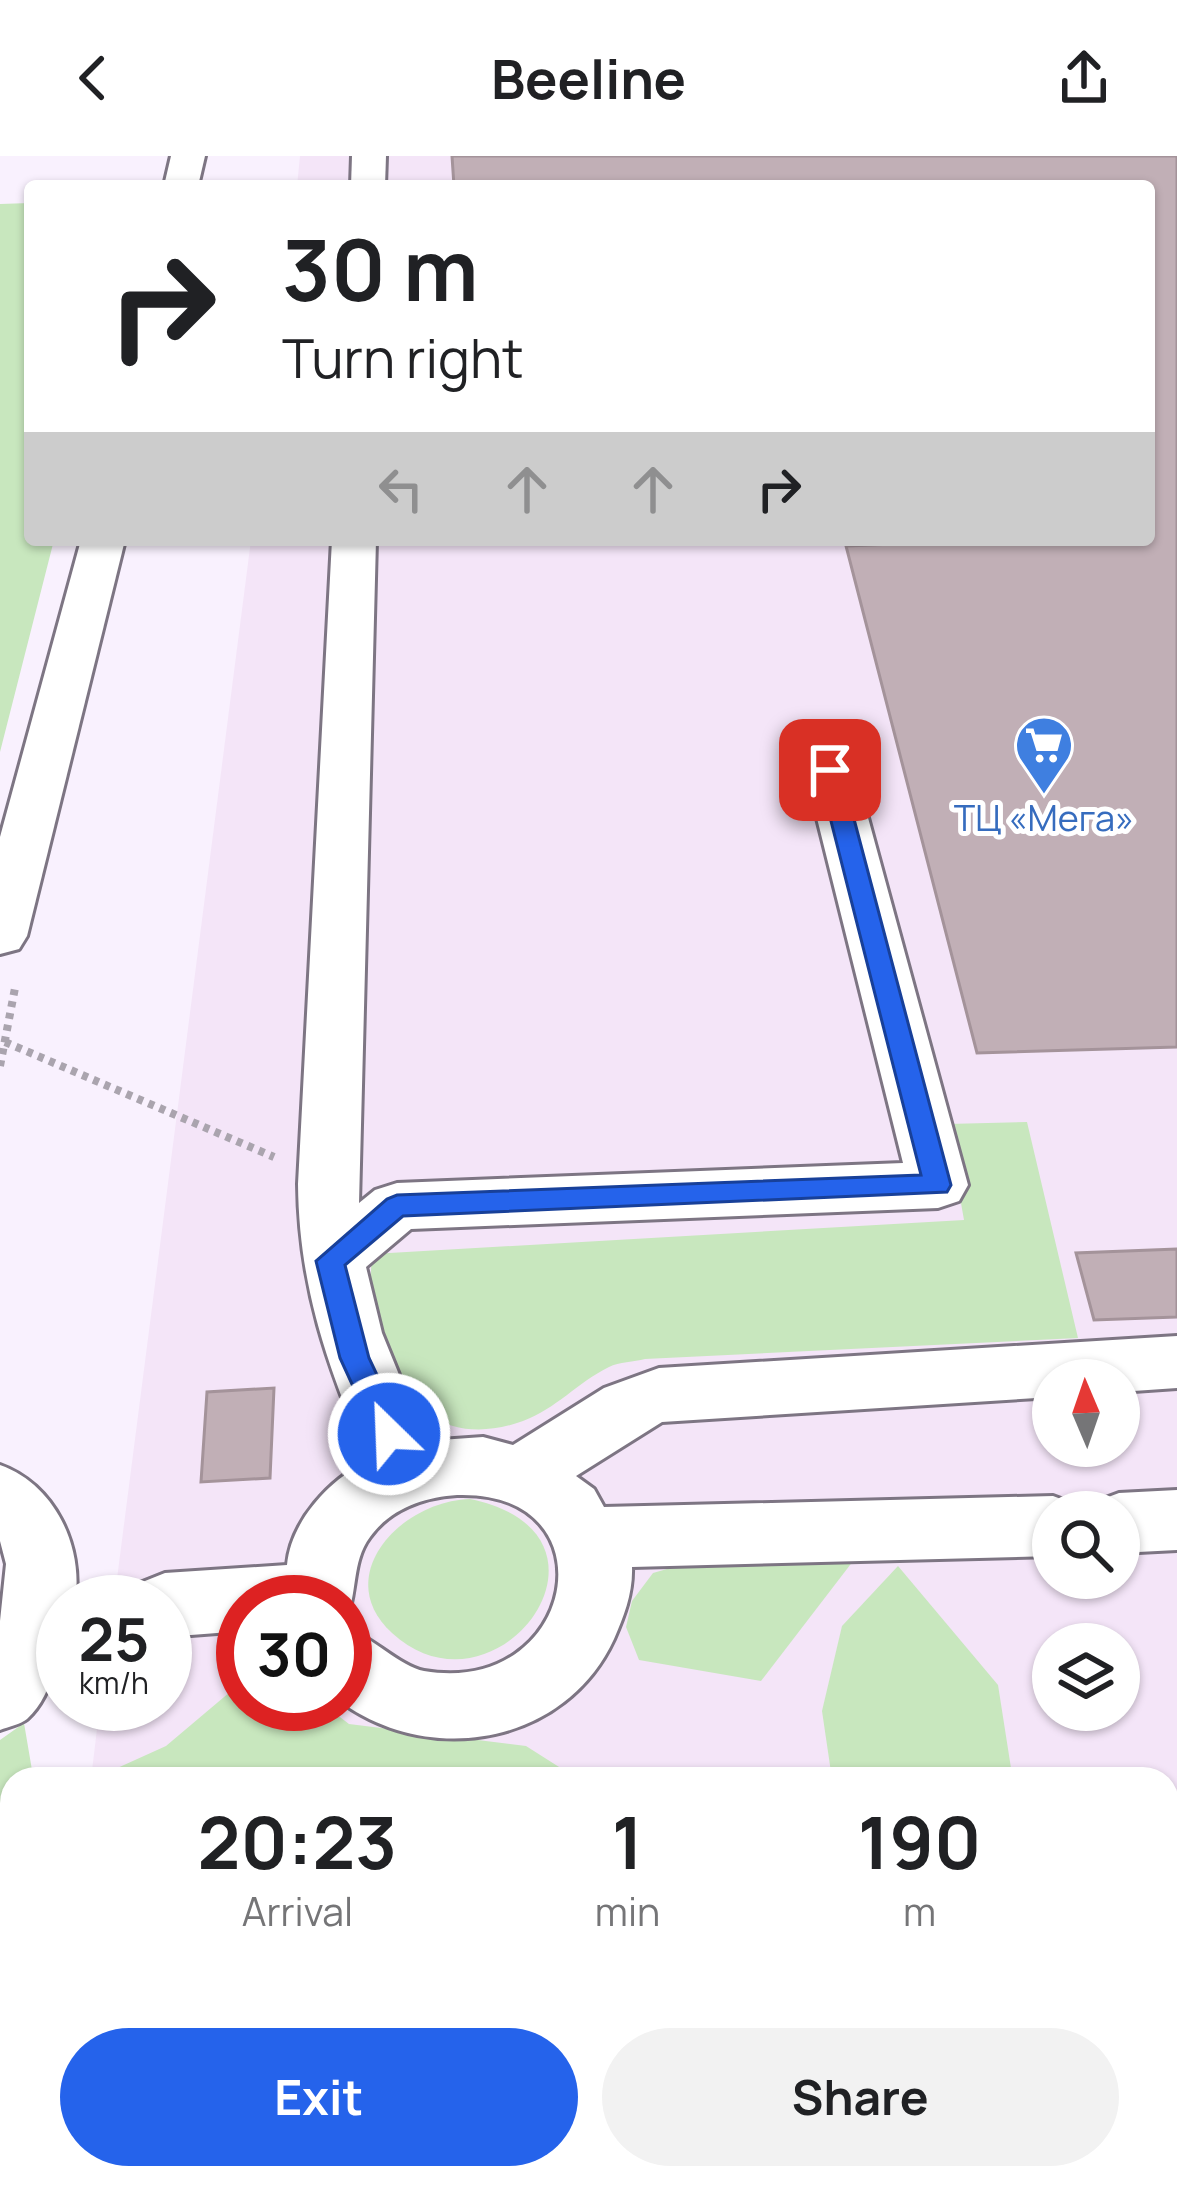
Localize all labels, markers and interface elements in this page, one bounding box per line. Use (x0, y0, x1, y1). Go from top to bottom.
text: Beeline (491, 41, 686, 115)
icon: back (60, 45, 126, 111)
icon: share (1051, 45, 1117, 111)
text: 30 m (282, 211, 478, 326)
icon: right (84, 228, 240, 384)
text: Turn right (282, 320, 524, 394)
icon: left (368, 456, 434, 522)
icon: ahead (494, 456, 560, 522)
icon: ahead (620, 456, 686, 522)
icon: right (746, 456, 812, 522)
supermarket icon: ТЦ «Мега» (1013, 714, 1075, 796)
pin (779, 719, 881, 821)
icon: arrive (797, 737, 863, 803)
place label: ТЦ «Мега» (954, 793, 1134, 842)
north arrow (1032, 1359, 1140, 1467)
map controls (1032, 1359, 1140, 1731)
position arrow (326, 1371, 452, 1497)
button: search (1032, 1491, 1140, 1599)
speed limit sign: 30 (216, 1575, 372, 1731)
text: 25 (79, 1597, 149, 1679)
button: layers (1032, 1623, 1140, 1731)
text: km/h (79, 1662, 149, 1703)
text: 20:23 (198, 1792, 397, 1891)
text: 1 (612, 1792, 643, 1891)
text: 190 (858, 1792, 981, 1891)
text: Arrival (242, 1884, 353, 1938)
text: min (595, 1884, 660, 1938)
text: m (903, 1884, 936, 1938)
button: Exit (60, 2028, 578, 2166)
button: Share (602, 2028, 1119, 2166)

